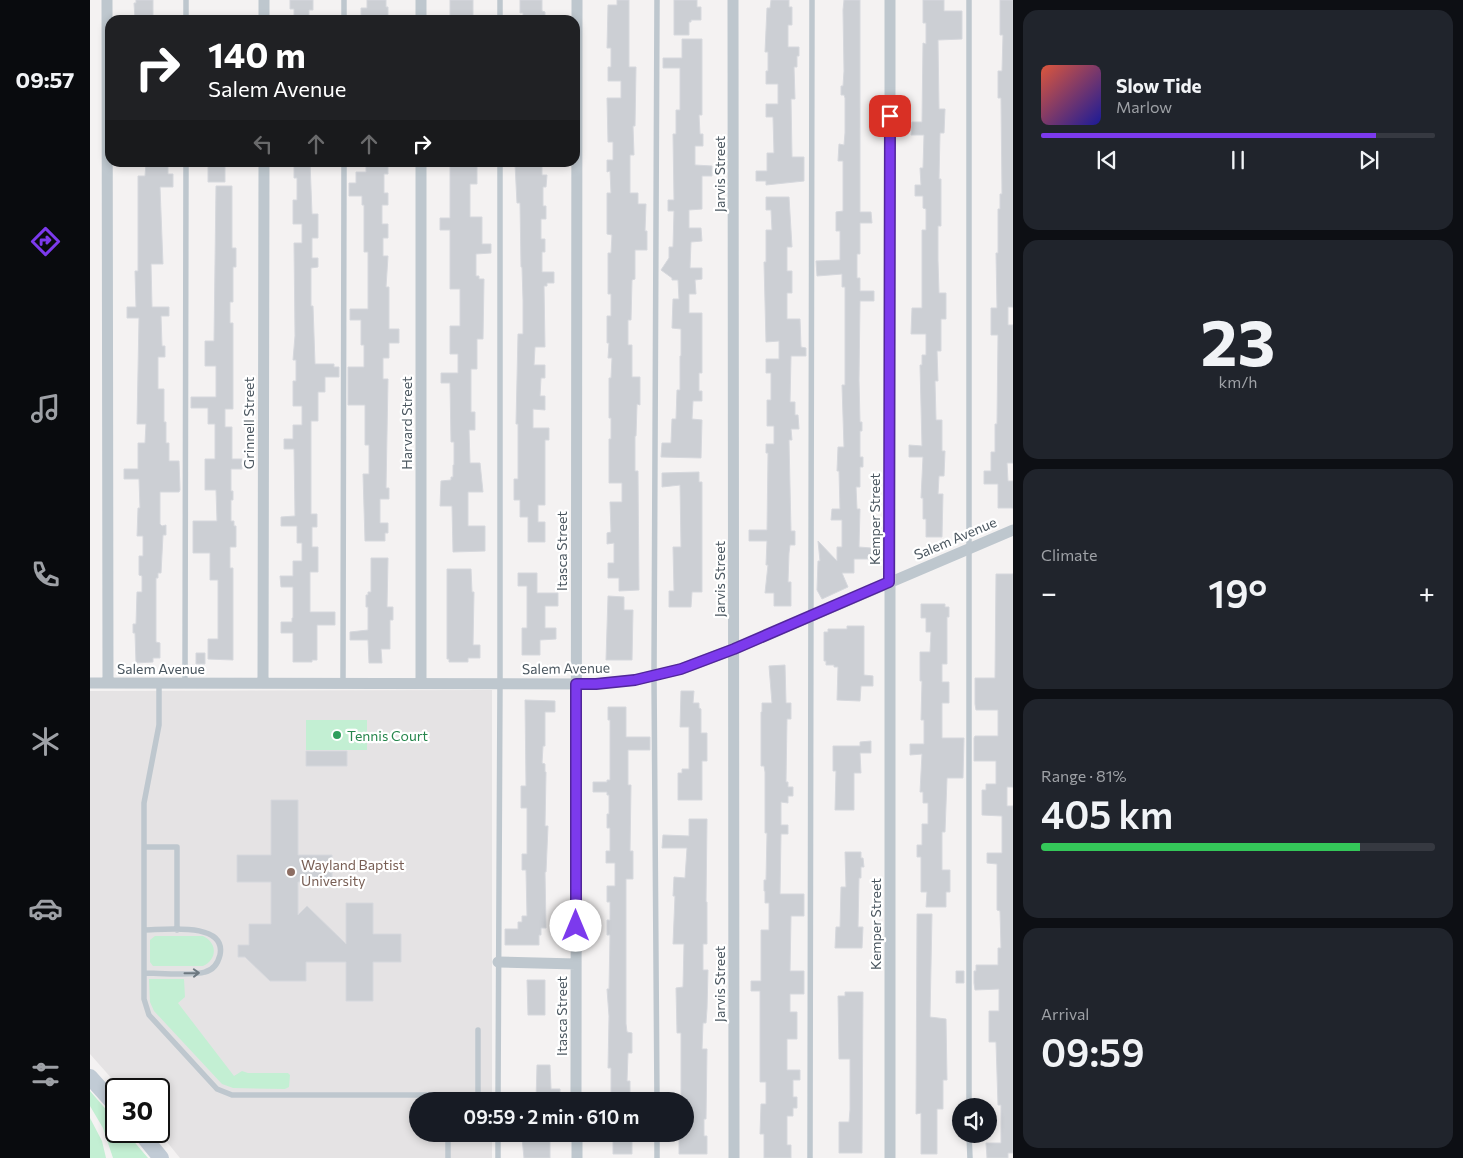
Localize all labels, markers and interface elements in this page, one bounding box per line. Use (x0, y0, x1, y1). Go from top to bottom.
text: 140 m (208, 32, 306, 75)
icon: right (125, 35, 190, 100)
text: 09:57 (16, 66, 74, 93)
text: Slow Tide (1116, 74, 1202, 97)
text: Salem Avenue (208, 75, 346, 102)
pin (869, 95, 911, 137)
text: Marlow (1116, 97, 1172, 116)
icon: arrive (876, 102, 904, 130)
icon: left (249, 130, 277, 158)
icon: ahead (302, 130, 330, 158)
icon: ahead (355, 130, 383, 158)
icon: right (408, 130, 436, 158)
street label: Jarvis Street (711, 136, 728, 212)
icon: previous (1093, 146, 1121, 174)
icon: pause (1224, 146, 1252, 174)
icon: next (1355, 146, 1383, 174)
icon: directions (28, 224, 63, 259)
text: 23 (1201, 300, 1275, 379)
text: km/h (1219, 372, 1257, 391)
street label: Harvard Street (398, 376, 415, 470)
street label: Grinnell Street (240, 377, 257, 469)
icon: music (28, 391, 63, 426)
street label: Kemper Street (866, 473, 883, 565)
street label: Itasca Street (553, 511, 570, 591)
street label: Salem Avenue (911, 513, 999, 563)
street label: Jarvis Street (711, 541, 728, 617)
text: Climate (1041, 545, 1097, 564)
icon: phone (28, 557, 63, 592)
text: 19° (1208, 569, 1267, 616)
text: − (1041, 575, 1057, 609)
text: + (1419, 575, 1435, 609)
street label: Salem Avenue (522, 659, 610, 677)
street label: Salem Avenue (117, 660, 205, 677)
icon: climate (28, 724, 63, 759)
place label: Tennis Court (347, 727, 428, 744)
marker: Tennis Court (331, 729, 343, 741)
text: Range · 81% (1041, 766, 1127, 785)
text: 405 km (1041, 790, 1173, 837)
place label: Wayland Baptist University (301, 856, 405, 889)
marker: Wayland Baptist University (285, 866, 297, 878)
street label: Kemper Street (867, 878, 884, 970)
icon: car (28, 891, 63, 926)
position arrow (549, 899, 601, 951)
street label: Jarvis Street (711, 946, 728, 1022)
one-way arrow (184, 968, 200, 978)
street label: Itasca Street (553, 976, 570, 1056)
text: Arrival (1041, 1004, 1089, 1023)
text: 09:59 (1041, 1028, 1144, 1075)
icon: filters (28, 1057, 63, 1092)
speed limit sign: 30 (105, 1078, 170, 1143)
map controls (952, 1098, 997, 1143)
button: sound (952, 1098, 997, 1143)
text: 09:59 · 2 min · 610 m (464, 1105, 639, 1128)

